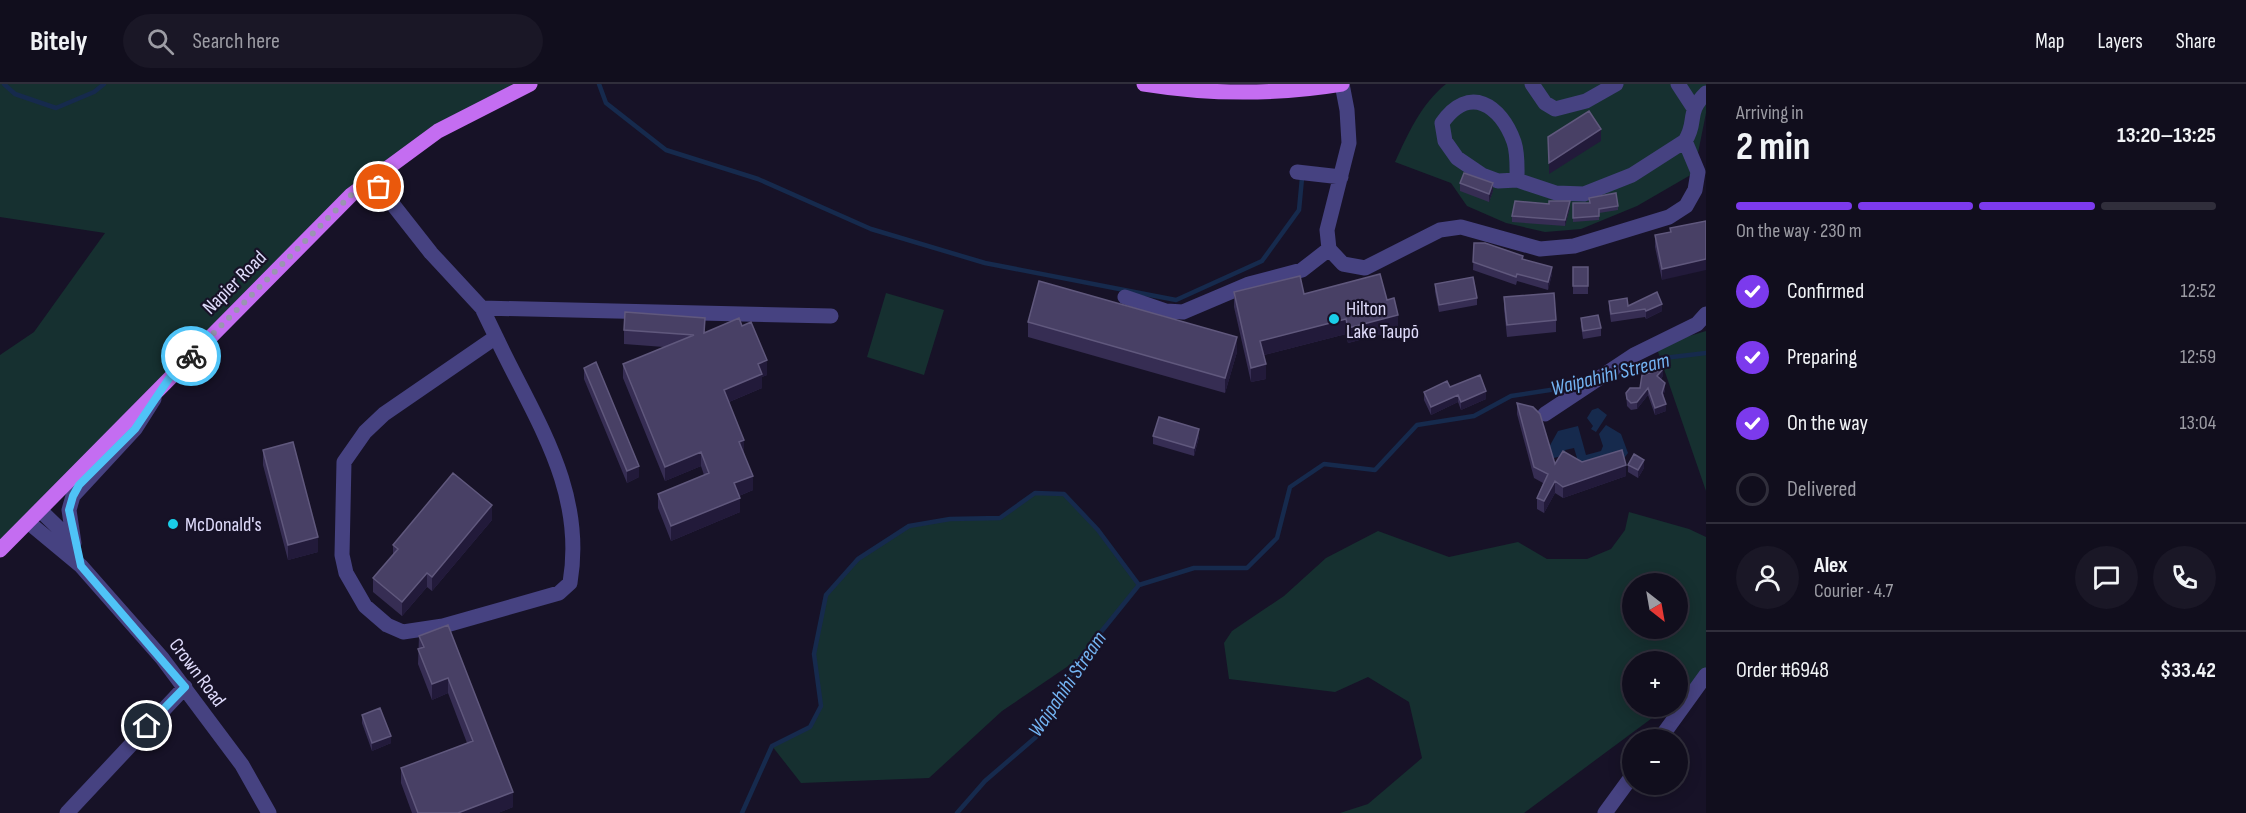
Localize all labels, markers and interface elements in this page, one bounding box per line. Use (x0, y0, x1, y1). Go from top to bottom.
search box (123, 14, 543, 68)
text: Bitely (30, 25, 87, 58)
icon: search (144, 25, 177, 58)
text: Search here (192, 28, 280, 55)
text: Map (2035, 29, 2064, 54)
text: Layers (2097, 29, 2143, 54)
text: Share (2176, 29, 2216, 54)
text: Arriving in (1736, 101, 1804, 125)
text: 13:20–13:25 (2117, 122, 2216, 149)
text: 2 min (1736, 124, 1810, 171)
pin (353, 161, 404, 212)
icon: bag (362, 170, 395, 203)
text: On the way · 230 m (1736, 219, 1862, 243)
street label: Napier Road (198, 246, 272, 320)
icon: check (1736, 275, 1769, 308)
text: Confirmed (1787, 278, 1864, 305)
text: 12:52 (2181, 279, 2216, 303)
place label: Hilton Lake Taupō (1346, 297, 1419, 344)
marker: Hilton Lake Taupō (1327, 312, 1341, 326)
courier (161, 326, 221, 386)
icon: bike (175, 340, 208, 373)
icon: check (1736, 341, 1769, 374)
text: Preparing (1787, 344, 1857, 371)
text: 12:59 (2180, 345, 2216, 369)
water label: Waipahihi Stream (1548, 348, 1672, 401)
icon: check (1736, 407, 1769, 440)
text: On the way (1787, 410, 1868, 437)
text: 13:04 (2180, 411, 2216, 435)
text: Delivered (1787, 476, 1856, 503)
place label: McDonald's (185, 513, 262, 537)
marker: McDonald's (166, 517, 180, 531)
button: person (1736, 546, 1799, 609)
button: chat (2075, 546, 2138, 609)
button: phone (2153, 546, 2216, 609)
text: Alex (1814, 552, 1847, 579)
north arrow (1622, 573, 1688, 639)
map controls (1622, 573, 1688, 795)
text: Courier · 4.7 (1814, 579, 1893, 603)
water label: Waipahihi Stream (1023, 627, 1112, 742)
street label: Crown Road (164, 634, 231, 712)
button: + (1622, 651, 1688, 717)
text: Order #6948 (1736, 657, 1829, 684)
text: $33.42 (2160, 657, 2216, 684)
pin (121, 700, 172, 751)
icon: home (130, 709, 163, 742)
button: − (1622, 729, 1688, 795)

